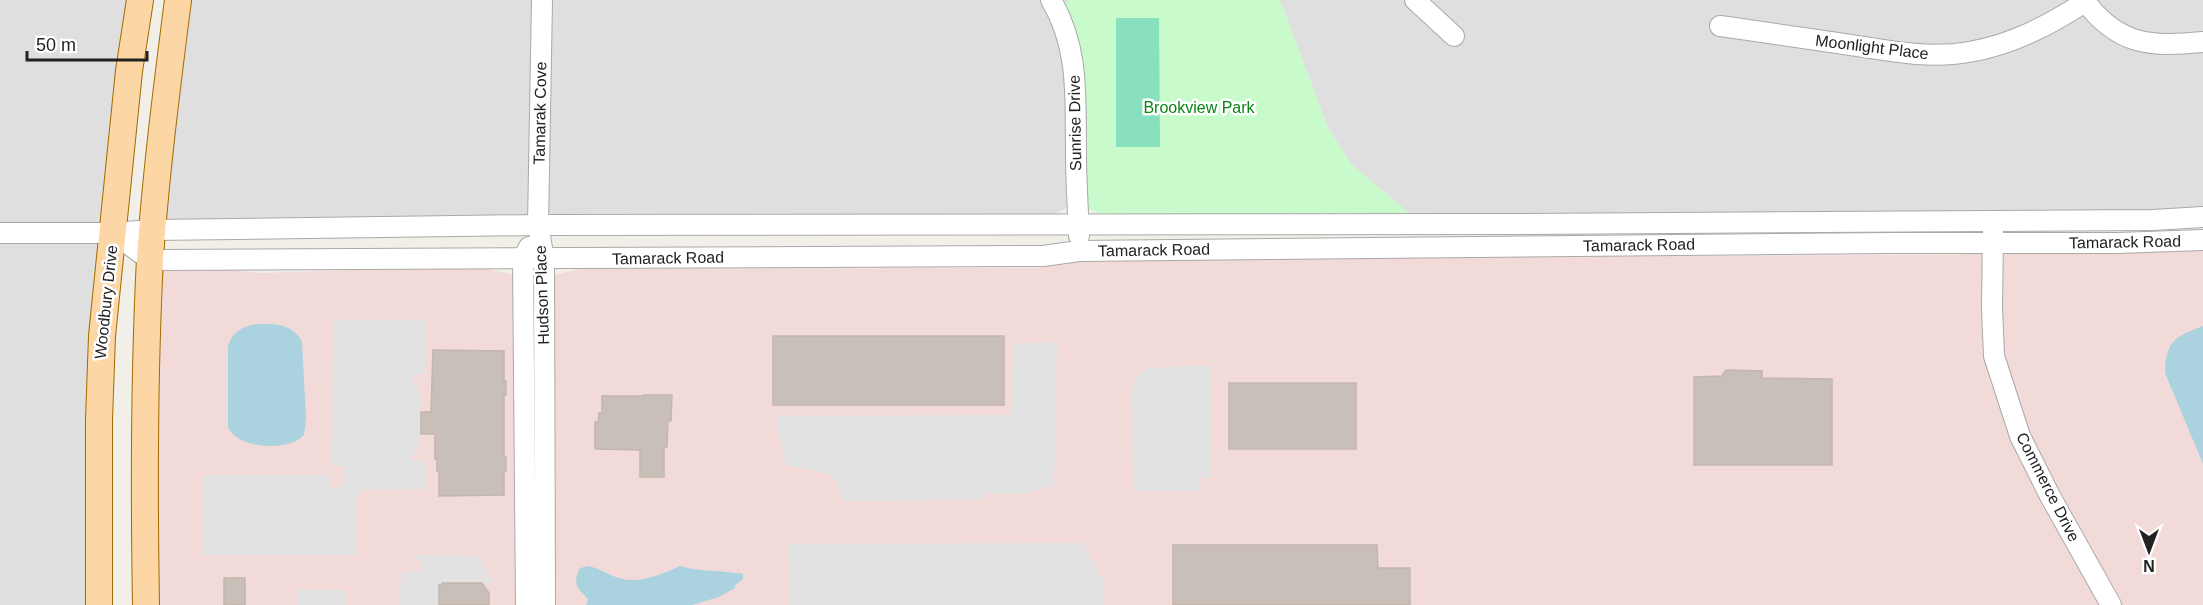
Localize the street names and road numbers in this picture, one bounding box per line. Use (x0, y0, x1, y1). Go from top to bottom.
street label: Moonlight Place (1814, 32, 1930, 62)
street label: Tamarak Cove (531, 61, 549, 165)
street label: Sunrise Drive (1066, 75, 1084, 171)
street label: Tamarack Road (2069, 233, 2181, 251)
street label: Tamarack Road (1583, 236, 1695, 254)
street label: Tamarack Road (1098, 241, 1210, 259)
street label: Woodbury Drive (92, 244, 120, 360)
street label: Hudson Place (532, 245, 552, 345)
street label: Tamarack Road (612, 249, 724, 267)
street label: Commerce Drive (2013, 430, 2083, 544)

